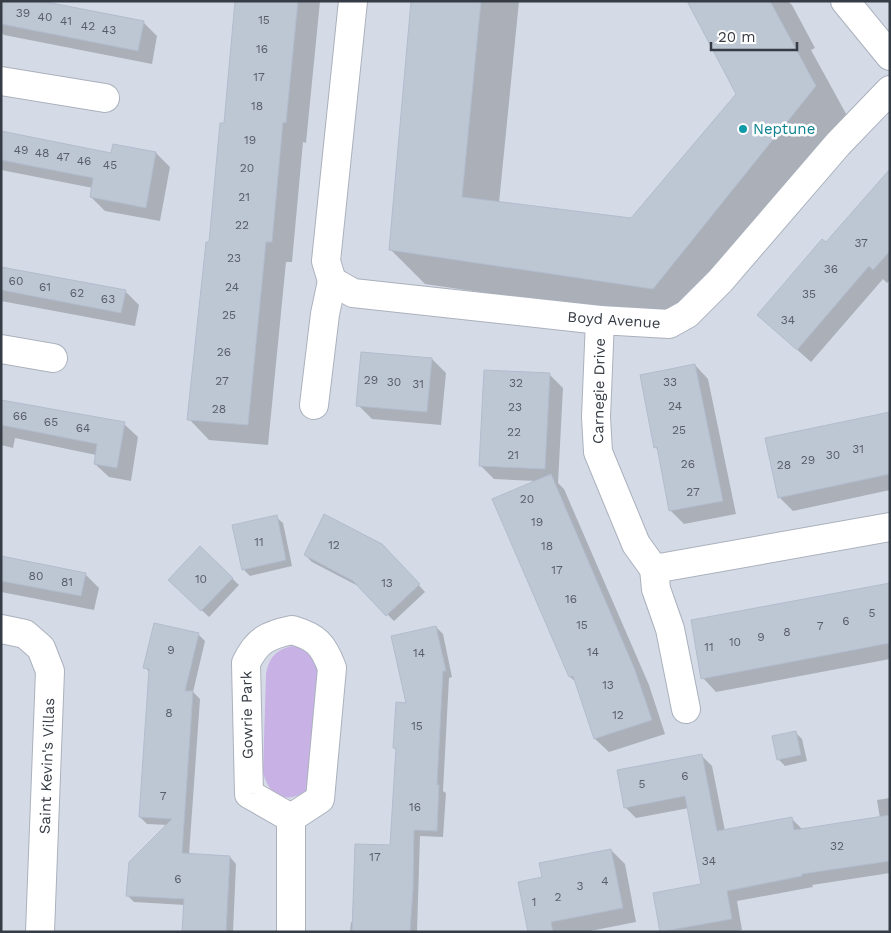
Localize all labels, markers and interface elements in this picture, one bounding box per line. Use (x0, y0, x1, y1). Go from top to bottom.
house number: 39 (16, 6, 30, 20)
house number: 40 (38, 10, 52, 24)
house number: 15 (258, 13, 270, 27)
house number: 41 (60, 14, 72, 28)
house number: 42 (81, 19, 95, 33)
scale bar (711, 20, 797, 52)
house number: 43 (102, 23, 116, 37)
text: 20 m (718, 28, 756, 46)
house number: 16 (256, 42, 268, 56)
house number: 17 (253, 70, 265, 84)
house number: 18 (251, 99, 263, 113)
place label: Neptune (753, 120, 815, 138)
marker: Neptune (737, 123, 749, 135)
house number: 19 (244, 133, 256, 147)
house number: 49 (14, 143, 28, 157)
house number: 48 (35, 146, 49, 160)
house number: 47 (56, 150, 70, 164)
house number: 46 (77, 154, 91, 168)
house number: 45 (103, 158, 117, 172)
house number: 20 (240, 161, 254, 175)
house number: 21 (238, 190, 250, 204)
house number: 22 (235, 218, 249, 232)
house number: 37 (854, 236, 868, 250)
house number: 23 (227, 251, 241, 265)
house number: 36 (824, 262, 838, 276)
house number: 60 (9, 274, 23, 288)
house number: 61 (39, 280, 51, 294)
house number: 24 (225, 280, 239, 294)
house number: 62 (70, 286, 84, 300)
house number: 35 (802, 287, 816, 301)
house number: 63 (101, 292, 115, 306)
house number: 25 (222, 308, 236, 322)
street label: Boyd Avenue (567, 308, 661, 332)
house number: 34 (781, 313, 795, 327)
street label: Carnegie Drive (589, 338, 609, 444)
house number: 26 (217, 345, 231, 359)
house number: 29 (364, 373, 378, 387)
house number: 27 (215, 374, 229, 388)
house number: 30 (387, 375, 401, 389)
house number: 33 (663, 375, 677, 389)
house number: 32 (509, 376, 523, 390)
house number: 31 (412, 377, 424, 391)
house number: 24 (668, 399, 682, 413)
house number: 23 (508, 400, 522, 414)
house number: 28 (212, 402, 226, 416)
house number: 66 (13, 409, 27, 423)
house number: 65 (44, 415, 58, 429)
house number: 64 (76, 421, 90, 435)
house number: 25 (672, 423, 686, 437)
house number: 22 (507, 425, 521, 439)
house number: 31 (852, 442, 864, 456)
house number: 21 (507, 448, 519, 462)
house number: 30 (826, 448, 840, 462)
house number: 29 (801, 453, 815, 467)
house number: 26 (681, 457, 695, 471)
house number: 28 (777, 458, 791, 472)
house number: 27 (686, 485, 700, 499)
house number: 20 (520, 492, 534, 506)
house number: 19 (531, 515, 543, 529)
house number: 11 (254, 535, 264, 549)
house number: 12 (328, 538, 340, 552)
house number: 18 (541, 539, 553, 553)
house number: 17 (551, 563, 563, 577)
house number: 80 (29, 569, 43, 583)
house number: 10 (195, 572, 207, 586)
house number: 81 (61, 575, 73, 589)
house number: 13 (381, 576, 393, 590)
house number: 16 (565, 592, 577, 606)
house number: 5 (869, 606, 876, 620)
house number: 6 (842, 614, 850, 628)
house number: 15 (576, 618, 588, 632)
house number: 7 (817, 619, 824, 633)
house number: 8 (783, 625, 791, 639)
house number: 9 (757, 630, 765, 644)
house number: 10 (729, 635, 741, 649)
house number: 11 (704, 640, 714, 654)
house number: 9 (167, 643, 175, 657)
house number: 14 (587, 645, 599, 659)
house number: 14 (413, 646, 425, 660)
street label: Gowrie Park (237, 670, 257, 759)
house number: 13 (602, 678, 614, 692)
street label: Saint Kevin's Villas (36, 698, 58, 834)
house number: 8 (165, 706, 173, 720)
house number: 12 (612, 708, 624, 722)
house number: 15 (411, 719, 423, 733)
house number: 6 (681, 769, 689, 783)
house number: 5 (639, 777, 646, 791)
house number: 7 (160, 789, 167, 803)
house number: 16 (409, 800, 421, 814)
house number: 32 (830, 839, 844, 853)
house number: 17 (369, 850, 381, 864)
house number: 34 (702, 854, 716, 868)
house number: 6 (174, 872, 182, 886)
house number: 4 (601, 874, 609, 888)
house number: 3 (577, 879, 584, 893)
house number: 2 (555, 890, 562, 904)
house number: 1 (532, 895, 536, 909)

